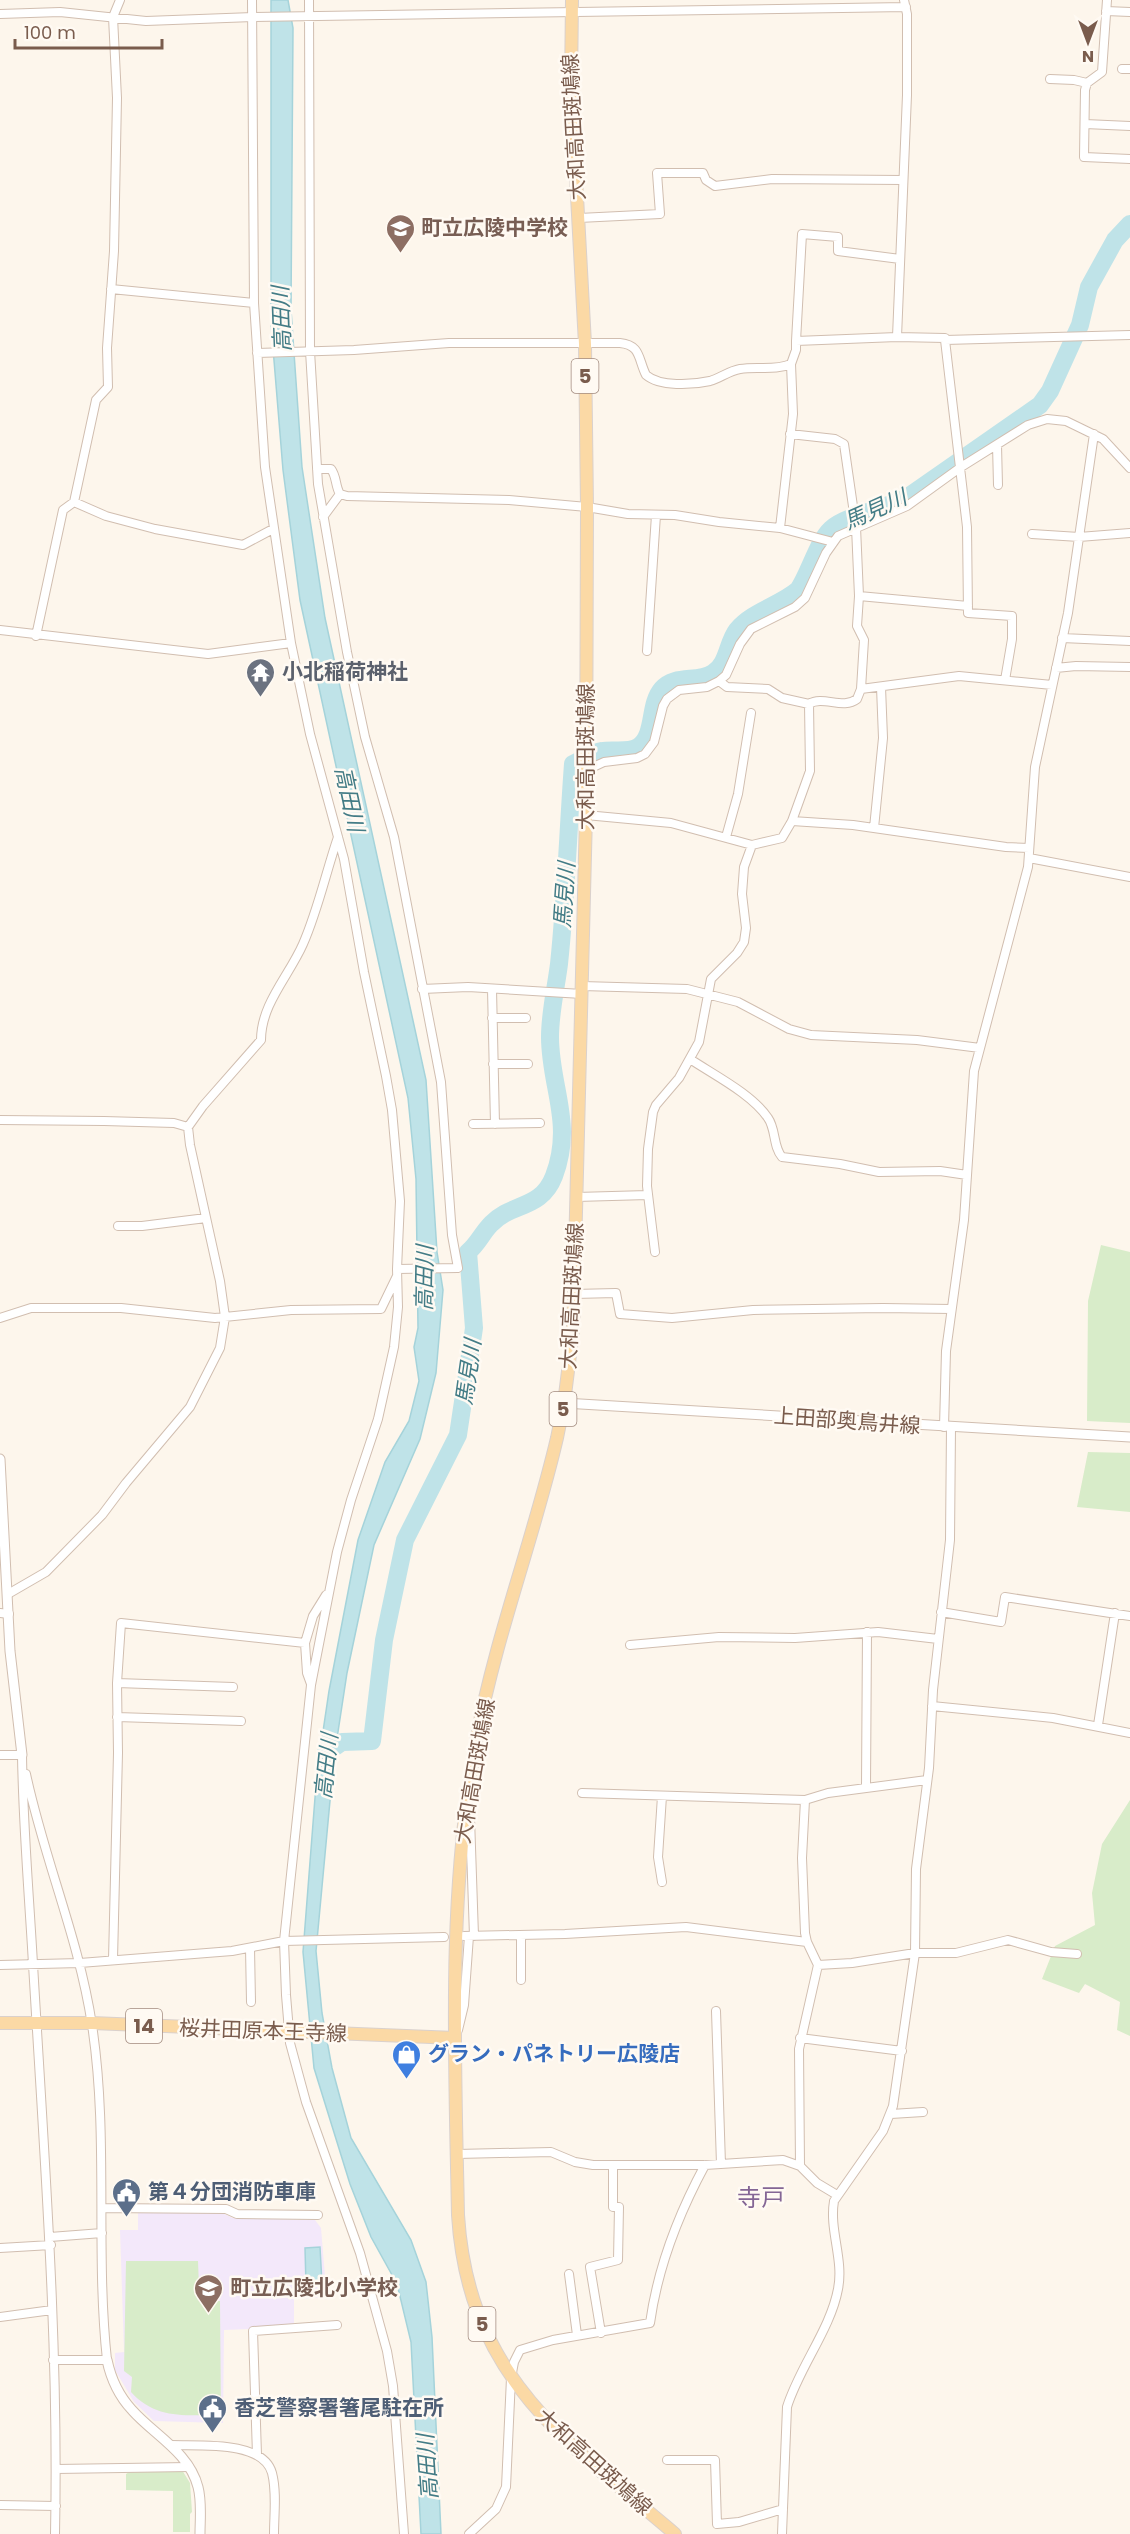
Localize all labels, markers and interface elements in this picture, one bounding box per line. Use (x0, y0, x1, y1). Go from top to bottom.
scale bar (15, 12, 162, 50)
north arrow (1058, 12, 1118, 72)
text: 100 m (24, 20, 76, 45)
text: N (1082, 45, 1094, 68)
street label: 大和高田斑鳩線 (555, 53, 592, 201)
school or university icon: 町立広陵中学校 (384, 212, 416, 254)
place label: 町立広陵中学校 (421, 213, 568, 242)
water label: 高田川 (265, 283, 298, 353)
road number: 5 (572, 359, 598, 393)
water label: 馬見川 (839, 481, 913, 537)
temple icon: 小北稲荷神社 (245, 656, 277, 698)
place label: 小北稲荷神社 (282, 657, 408, 686)
street label: 大和高田斑鳩線 (571, 684, 600, 831)
water label: 高田川 (327, 764, 372, 837)
water label: 馬見川 (547, 859, 582, 929)
street label: 大和高田斑鳩線 (553, 1222, 590, 1370)
water label: 高田川 (408, 1243, 441, 1311)
water label: 馬見川 (449, 1335, 489, 1407)
road number: 5 (550, 1392, 576, 1426)
street label: 上田部奥鳥井線 (773, 1401, 921, 1440)
street label: 大和高田斑鳩線 (447, 1696, 502, 1846)
water label: 高田川 (308, 1730, 346, 1800)
road number: 14 (126, 2009, 162, 2043)
street label: 桜井田原本王寺線 (179, 2013, 347, 2048)
shop icon: グラン・パネトリー広陵店 (391, 2038, 423, 2080)
place label: グラン・パネトリー広陵店 (428, 2039, 680, 2068)
public building icon: 第４分団消防車庫 (111, 2176, 143, 2218)
place label: 第４分団消防車庫 (148, 2177, 316, 2206)
district label: 寺戸 (737, 2181, 785, 2214)
school or university icon: 町立広陵北小学校 (193, 2272, 225, 2314)
place label: 町立広陵北小学校 (230, 2273, 398, 2302)
road number: 5 (468, 2307, 496, 2341)
public building icon: 香芝警察署箸尾駐在所 (197, 2392, 229, 2434)
place label: 香芝警察署箸尾駐在所 (234, 2393, 444, 2422)
street label: 大和高田斑鳩線 (530, 2402, 659, 2522)
water label: 高田川 (410, 2431, 445, 2501)

